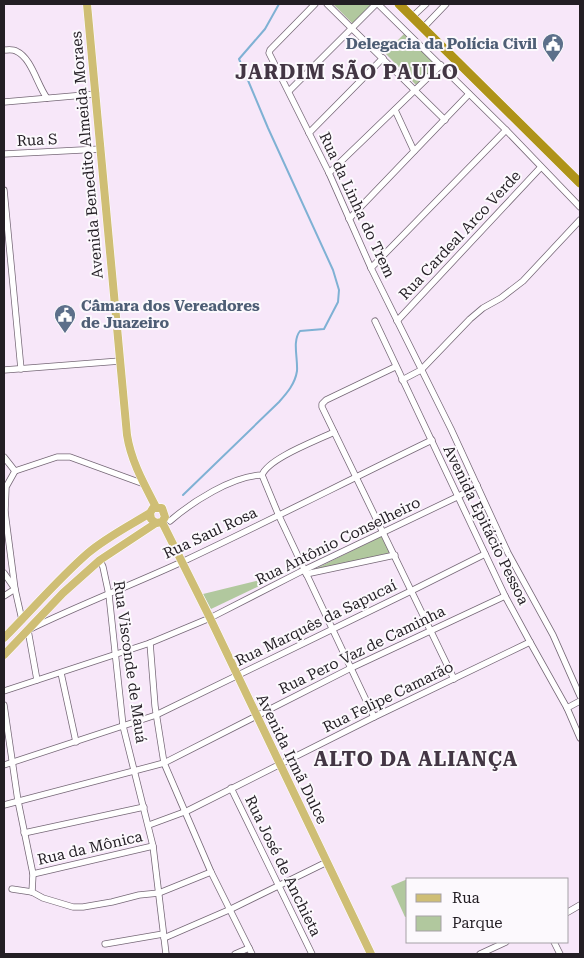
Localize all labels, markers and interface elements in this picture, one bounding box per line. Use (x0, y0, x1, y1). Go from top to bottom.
street label: Avenida Benedito Almeida Moraes (67, 31, 107, 279)
public building icon: Delegacia da Polícia Civil (541, 32, 565, 63)
place label: Delegacia da Polícia Civil (346, 35, 537, 53)
district label: JARDIM SÃO PAULO (235, 59, 459, 84)
street label: Rua da Linha do Trem (315, 129, 399, 281)
street label: Rua S (16, 130, 58, 150)
street label: Rua Cardeal Arco Verde (395, 167, 525, 303)
place label: Câmara dos Vereadores de Juazeiro (81, 297, 260, 332)
public building icon: Câmara dos Vereadores de Juazeiro (53, 303, 77, 334)
street label: Avenida Epitácio Pessoa (439, 442, 533, 608)
street label: Rua Antônio Conselheiro (253, 493, 423, 589)
street label: Rua Saul Rosa (160, 503, 260, 563)
street label: Rua Marquês da Sapucaí (232, 576, 400, 670)
street label: Rua Visconde de Mauá (110, 580, 150, 744)
street label: Rua Pero Vaz de Caminha (276, 602, 448, 698)
street label: Rua Felipe Camarão (320, 658, 456, 736)
street label: Avenida Irmã Dulce (253, 691, 331, 827)
district label: ALTO DA ALIANÇA (314, 747, 518, 771)
street label: Rua José de Anchieta (241, 793, 325, 939)
street label: Rua da Mônica (36, 827, 144, 869)
legend (406, 878, 569, 943)
text: Rua (452, 889, 480, 907)
text: Parque (452, 914, 503, 932)

